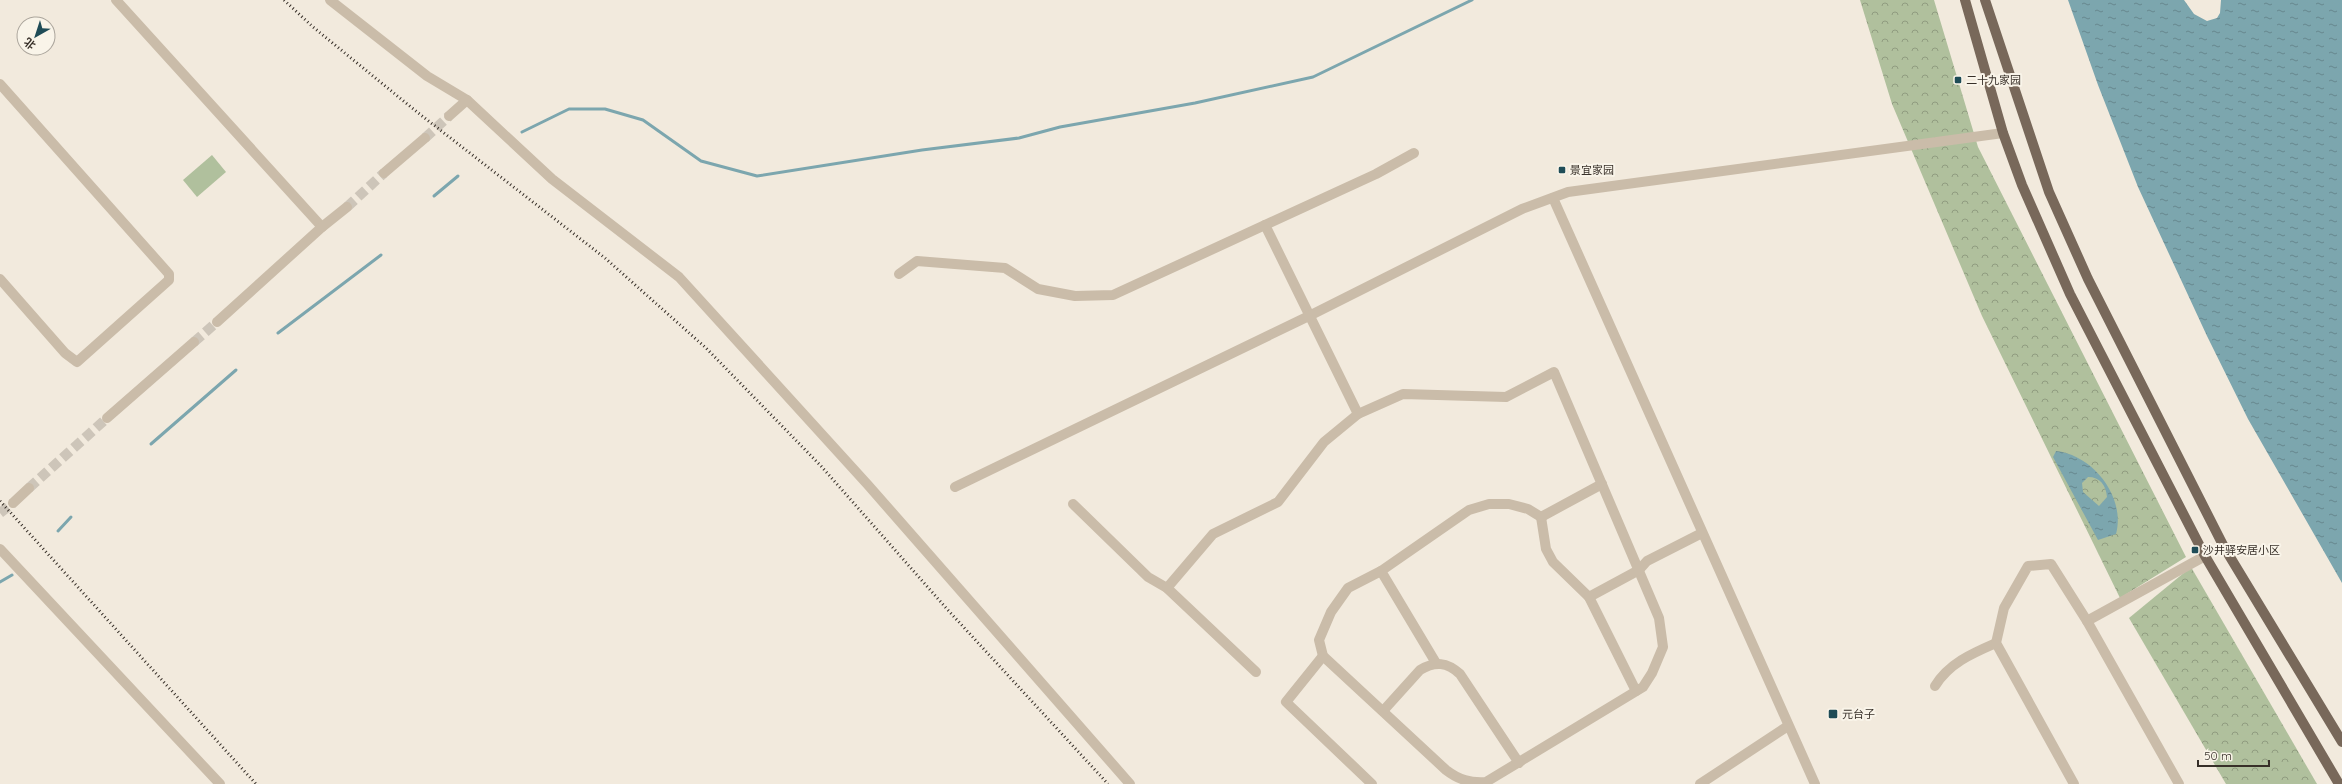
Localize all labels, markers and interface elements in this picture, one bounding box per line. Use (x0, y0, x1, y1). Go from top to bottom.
north arrow (16, 16, 56, 56)
text: 北 (21, 35, 38, 53)
place label: 二十九家园 (1966, 73, 2021, 87)
marker: 二十九家园 (1953, 75, 1963, 85)
place label: 景宜家园 (1570, 163, 1614, 177)
marker: 景宜家园 (1557, 165, 1567, 175)
place label: 沙井驿安居小区 (2203, 543, 2280, 557)
marker: 沙井驿安居小区 (2190, 545, 2200, 555)
place label: 元台子 (1842, 707, 1875, 721)
marker: 元台子 (1827, 708, 1839, 720)
scale bar (2198, 742, 2269, 768)
text: 50 m (2204, 748, 2232, 763)

